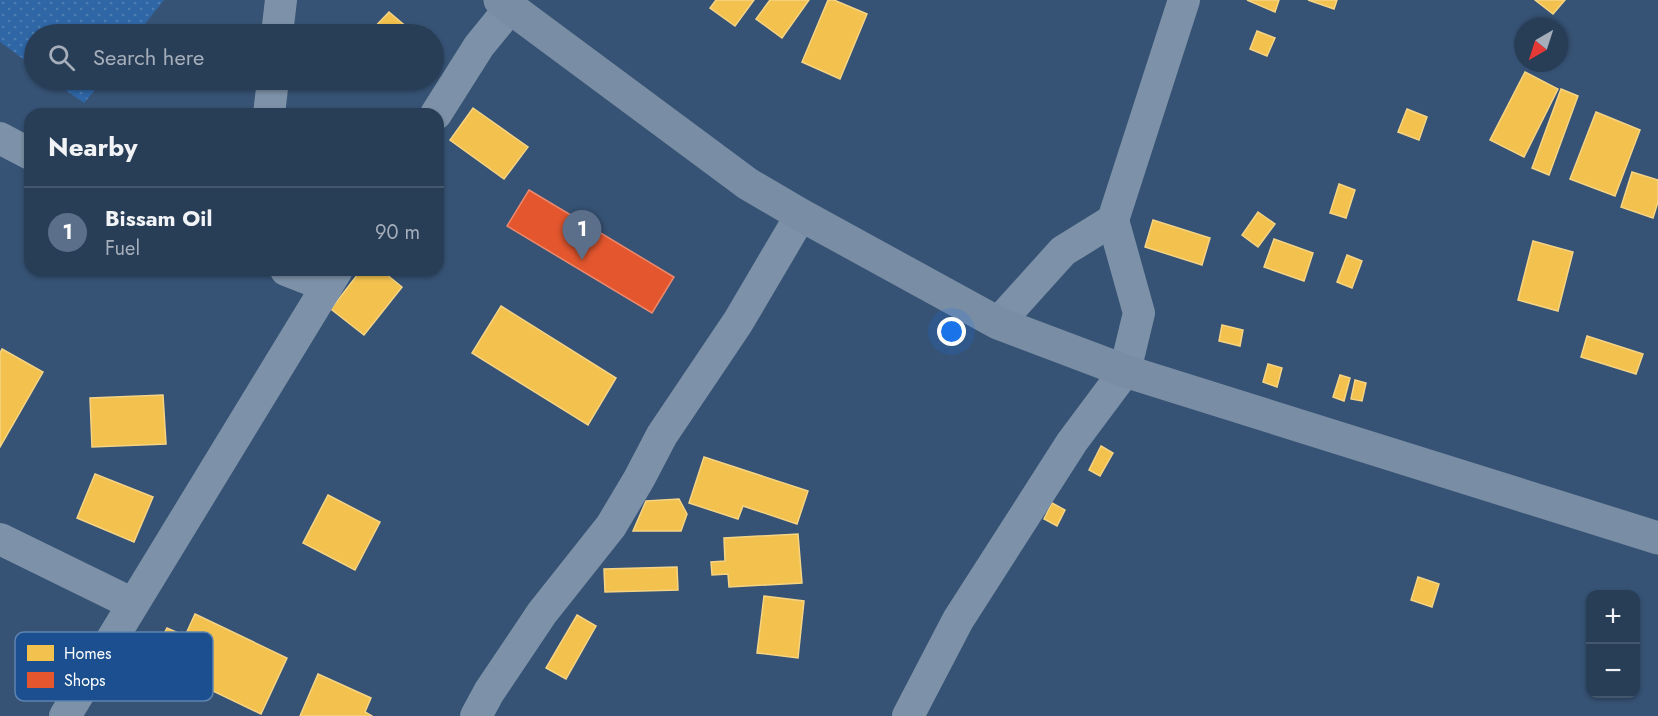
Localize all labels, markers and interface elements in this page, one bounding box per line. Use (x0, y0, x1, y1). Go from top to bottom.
north arrow (1514, 18, 1568, 72)
search box (24, 24, 444, 90)
icon: search (45, 41, 78, 74)
text: Search here (93, 41, 204, 73)
text: Nearby (48, 128, 137, 166)
text: Bissam Oil (105, 202, 212, 234)
pin: 1 (562, 210, 602, 260)
text: 1 (62, 218, 73, 247)
text: 90 m (375, 218, 420, 247)
text: Fuel (105, 234, 140, 263)
your location (937, 317, 966, 346)
map controls (1586, 590, 1640, 698)
button: + (1586, 590, 1640, 644)
legend (15, 632, 213, 701)
text: Homes (64, 642, 111, 665)
button: − (1586, 644, 1640, 698)
text: Shops (64, 669, 105, 692)

